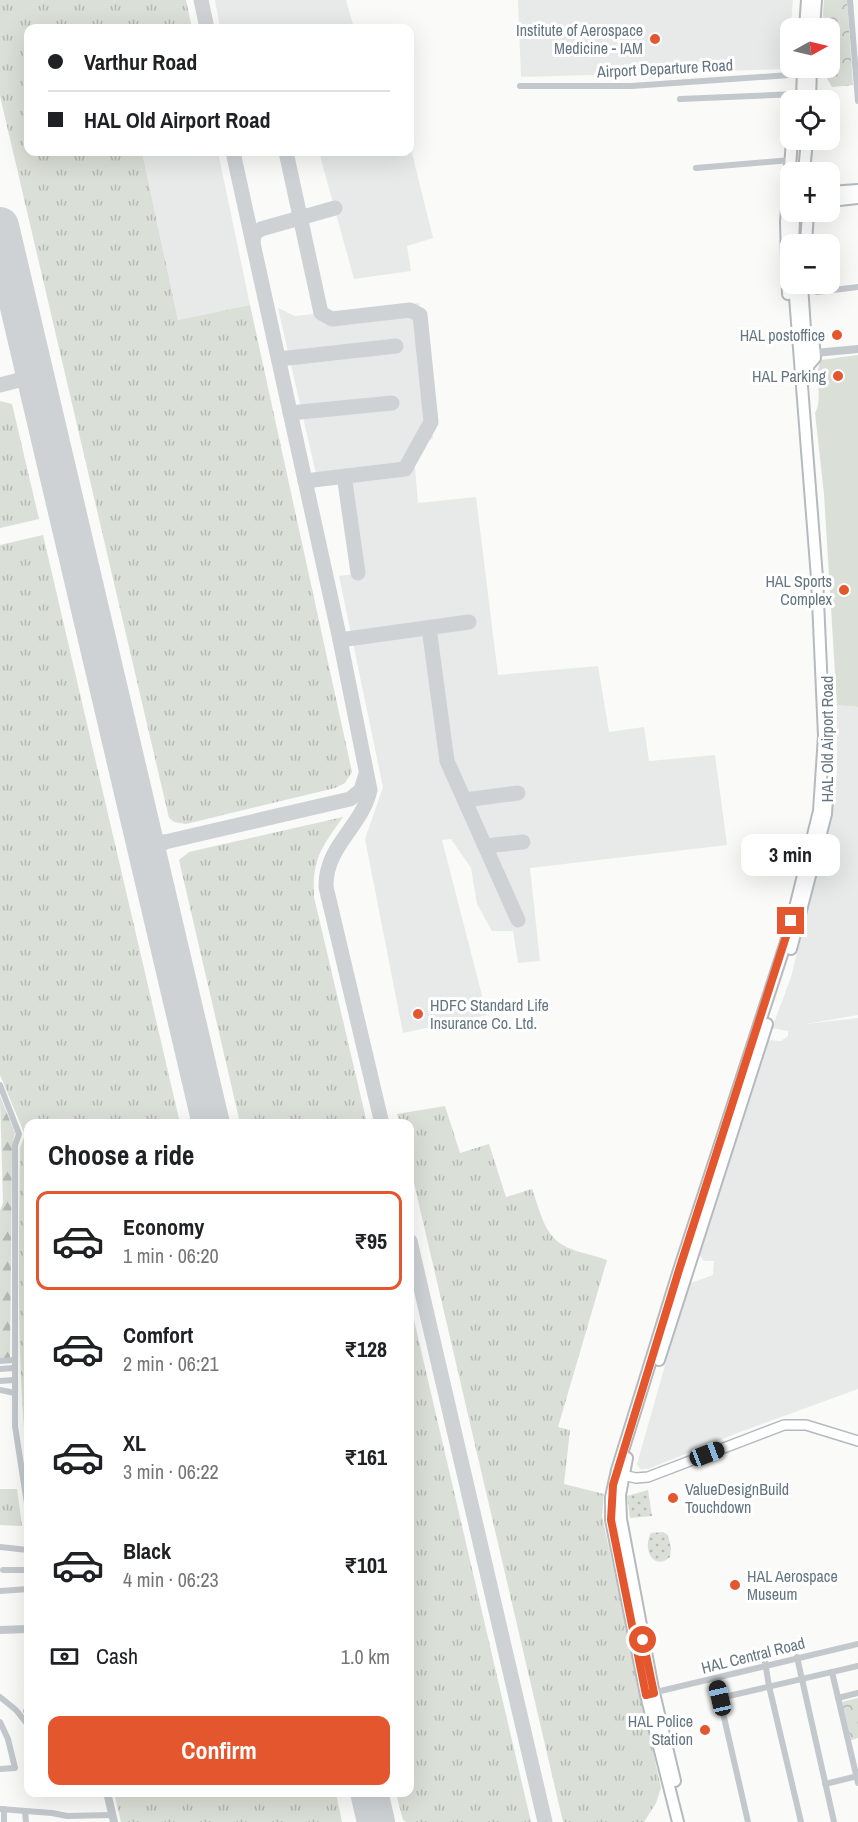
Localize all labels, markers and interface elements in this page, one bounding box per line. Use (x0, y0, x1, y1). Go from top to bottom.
north arrow (780, 18, 840, 78)
map controls (780, 18, 840, 294)
place label: Institute of Aerospace Medicine - IAM (516, 19, 643, 59)
marker: Institute of Aerospace Medicine - IAM (648, 32, 662, 46)
text: Varthur Road (84, 47, 197, 77)
street label: Airport Departure Road (595, 53, 734, 83)
button: locate (780, 90, 840, 150)
text: HAL Old Airport Road (84, 105, 270, 135)
button: + (780, 162, 840, 222)
button: − (780, 234, 840, 294)
place label: HAL postoffice (740, 324, 825, 346)
marker: HAL postoffice (830, 328, 844, 342)
place label: HAL Parking (752, 365, 827, 387)
marker: HAL Parking (831, 369, 845, 383)
place label: HAL Sports Complex (765, 570, 832, 610)
marker: HAL Sports Complex (837, 583, 851, 597)
street label: HAL Old Airport Road (816, 676, 838, 802)
callout: 3 min (742, 834, 840, 876)
text: 3 min (769, 841, 812, 868)
route end (777, 907, 804, 934)
place label: HDFC Standard Life Insurance Co. Ltd. (430, 994, 549, 1034)
marker: HDFC Standard Life Insurance Co. Ltd. (411, 1007, 425, 1021)
text: Choose a ride (48, 1137, 194, 1173)
text: Economy (123, 1212, 204, 1242)
icon: car (51, 1214, 105, 1268)
text: ₹95 (354, 1226, 387, 1256)
text: 1 min · 06:20 (123, 1242, 219, 1269)
text: Comfort (123, 1320, 193, 1350)
icon: car (51, 1322, 105, 1376)
text: ₹128 (344, 1334, 387, 1364)
text: 2 min · 06:21 (123, 1350, 219, 1377)
text: XL (123, 1428, 146, 1458)
icon: car (51, 1430, 105, 1484)
car (687, 1439, 727, 1469)
text: ₹161 (344, 1442, 387, 1472)
text: 3 min · 06:22 (123, 1458, 219, 1485)
place label: ValueDesignBuild Touchdown (685, 1478, 789, 1518)
marker: ValueDesignBuild Touchdown (666, 1491, 680, 1505)
text: Black (123, 1536, 171, 1566)
icon: car (51, 1538, 105, 1592)
text: ₹101 (344, 1550, 387, 1580)
place label: HAL Aerospace Museum (747, 1565, 838, 1605)
text: 4 min · 06:23 (123, 1566, 219, 1593)
marker: HAL Aerospace Museum (728, 1578, 742, 1592)
route start (629, 1626, 656, 1653)
street label: HAL Central Road (699, 1632, 807, 1678)
icon: cash (48, 1640, 81, 1673)
text: Cash (96, 1641, 138, 1671)
text: 1.0 km (341, 1643, 390, 1670)
car (707, 1678, 733, 1718)
place label: HAL Police Station (628, 1710, 693, 1750)
button: Confirm (48, 1716, 390, 1785)
marker: HAL Police Station (698, 1723, 712, 1737)

